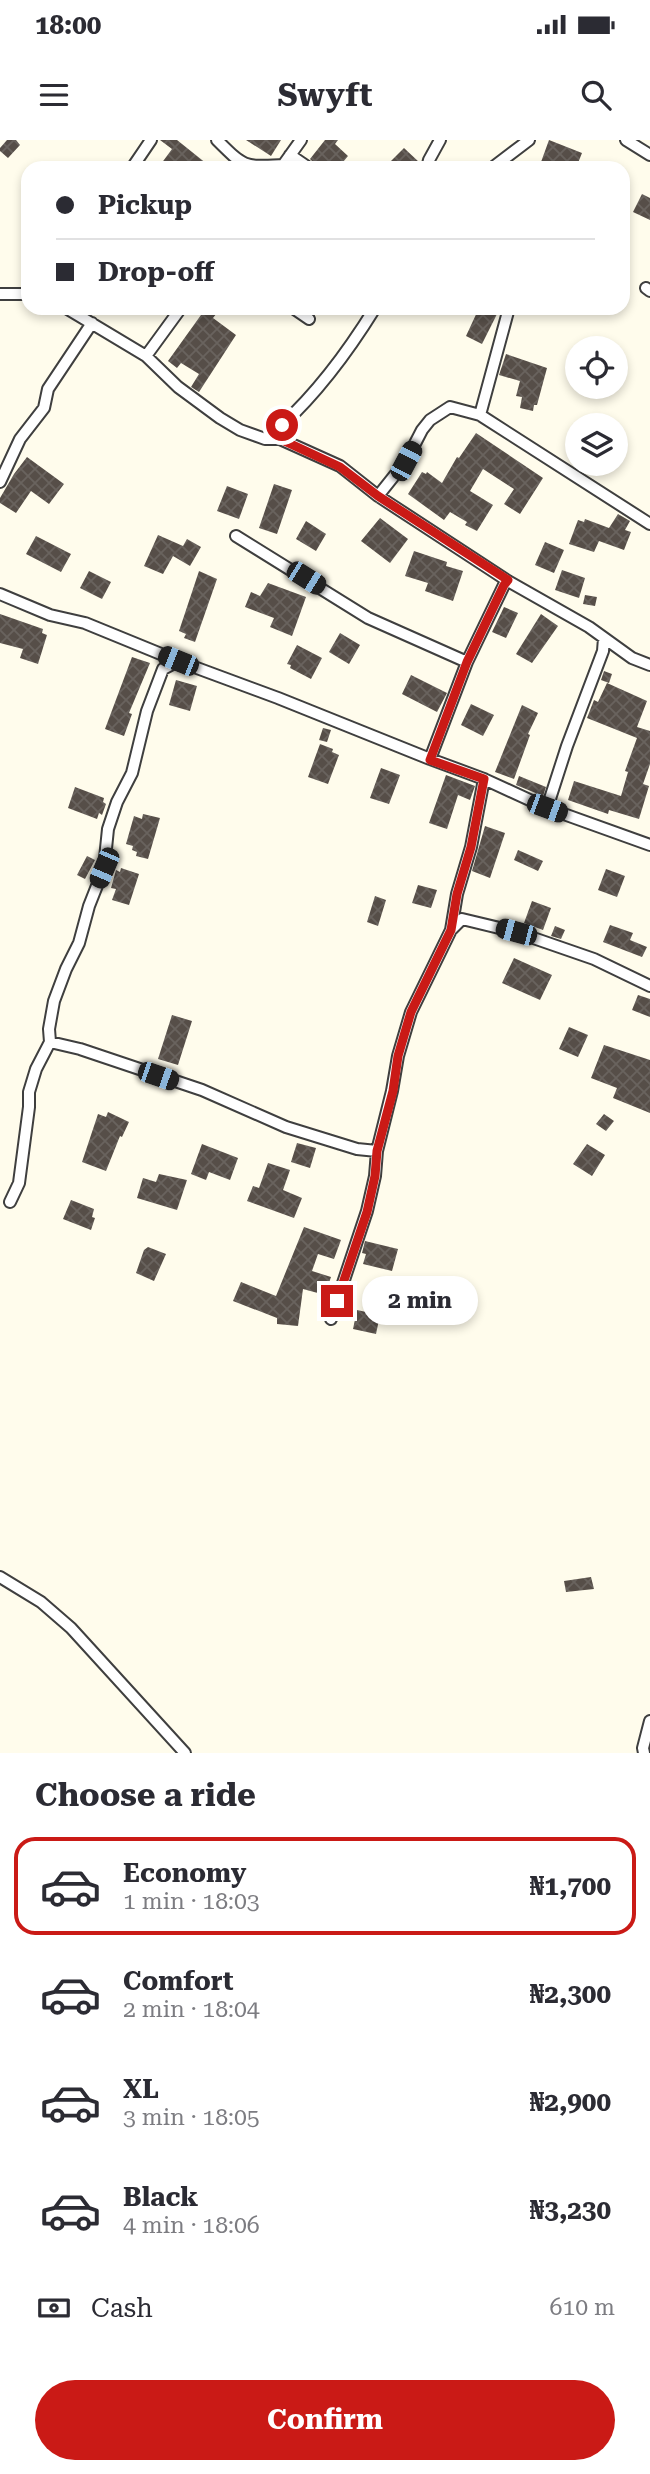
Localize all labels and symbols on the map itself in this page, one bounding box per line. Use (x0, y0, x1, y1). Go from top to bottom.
route start (266, 409, 298, 441)
car (387, 438, 426, 484)
car (283, 558, 330, 598)
car (155, 643, 202, 679)
car (524, 791, 571, 825)
car (87, 845, 122, 891)
car (493, 916, 540, 948)
car (135, 1059, 182, 1093)
callout: 2 min (362, 1276, 477, 1326)
route end (321, 1285, 353, 1317)

